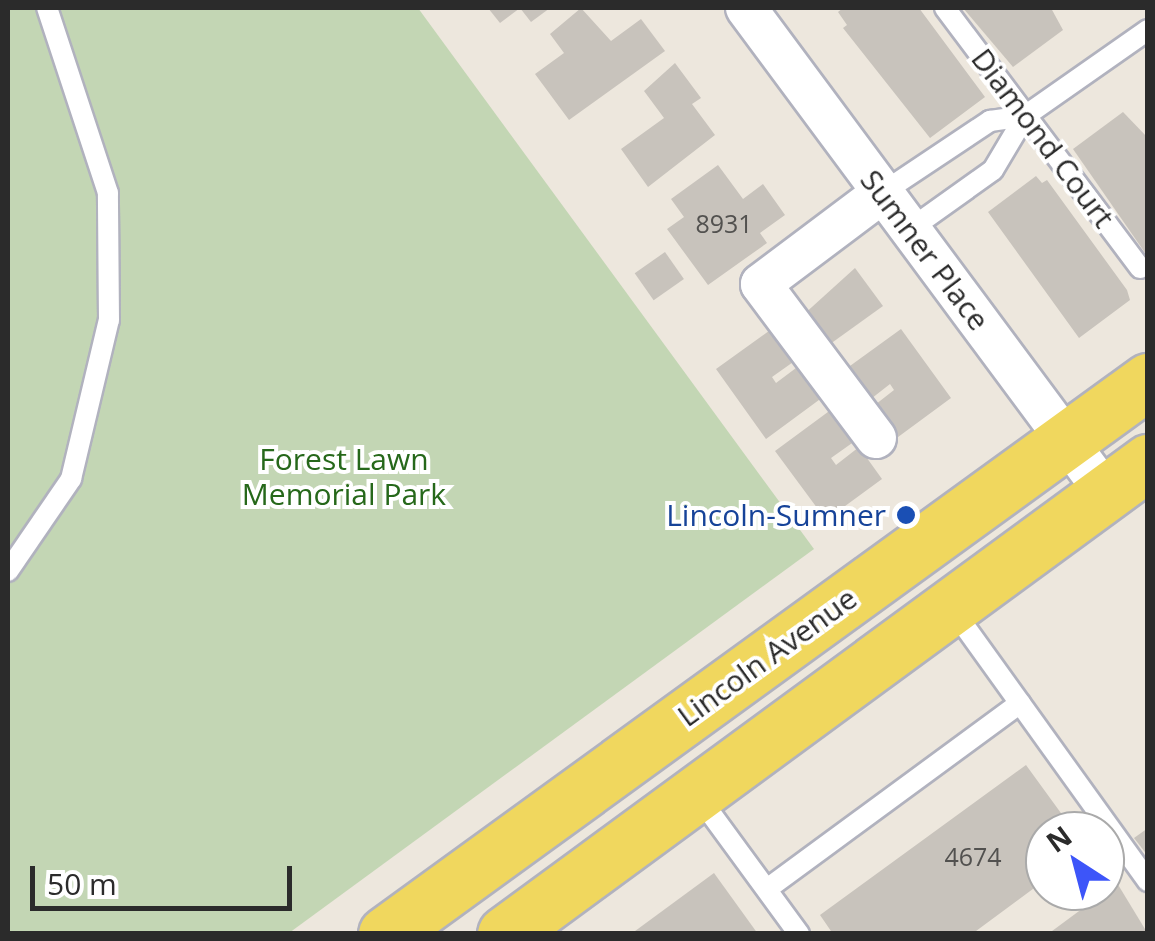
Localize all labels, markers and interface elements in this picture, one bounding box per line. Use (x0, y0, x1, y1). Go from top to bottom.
street label: Diamond Court (964, 41, 1122, 235)
street label: Sumner Place (853, 163, 997, 337)
house number: 8931 (695, 208, 753, 238)
park label: Forest Lawn Memorial Park (242, 441, 446, 512)
place label: Lincoln-Sumner (666, 497, 886, 533)
marker: Lincoln-Sumner (895, 504, 917, 526)
street label: Lincoln Avenue (671, 580, 863, 734)
north arrow (1025, 811, 1125, 911)
text: N (1038, 816, 1079, 860)
house number: 4674 (944, 841, 1002, 871)
scale bar (35, 846, 298, 908)
text: 50 m (47, 863, 117, 904)

